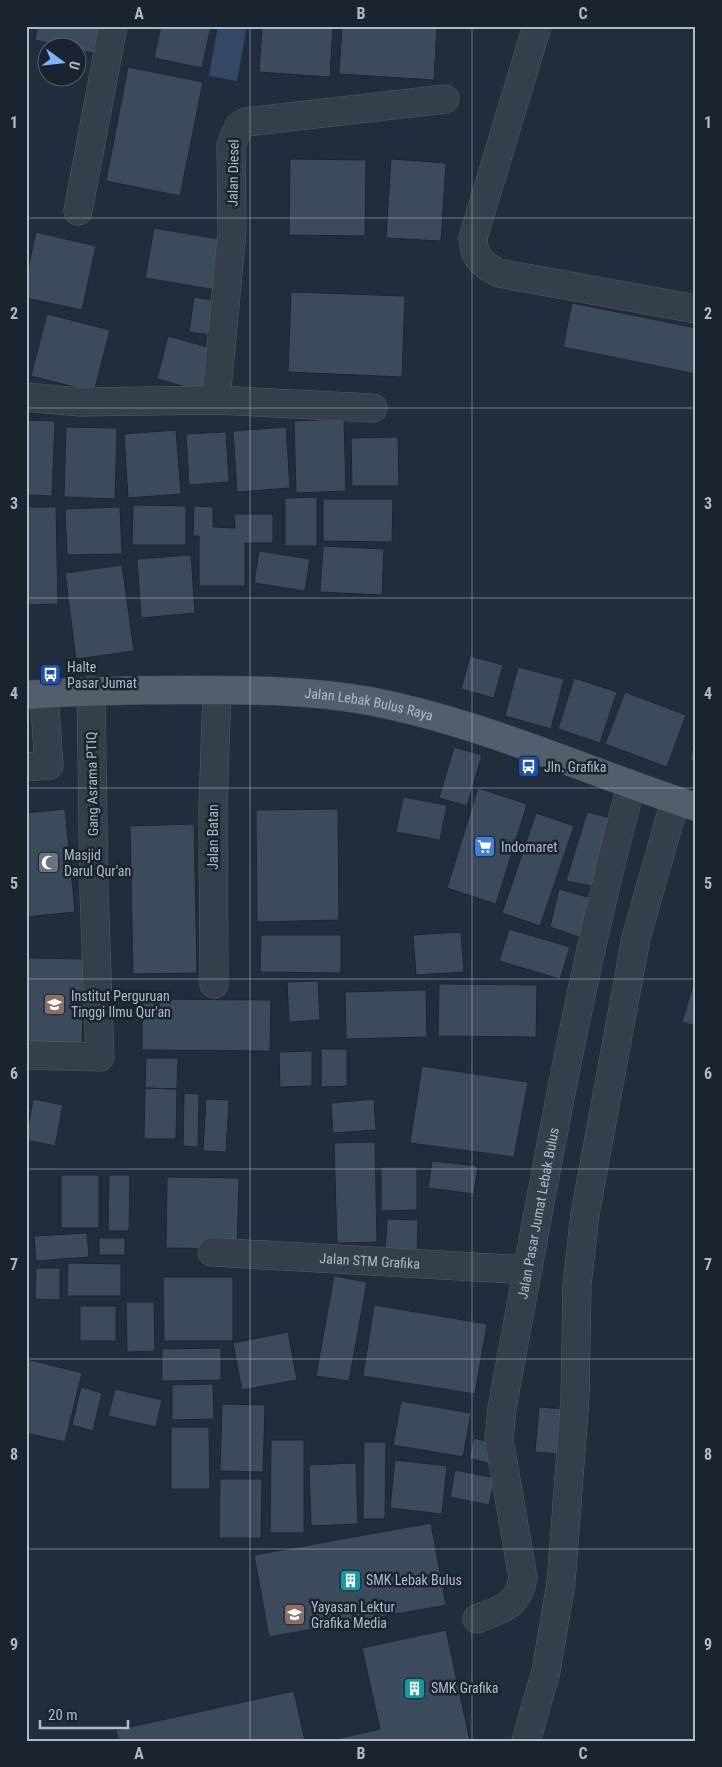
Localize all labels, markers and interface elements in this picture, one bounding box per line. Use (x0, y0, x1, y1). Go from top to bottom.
text: A (134, 4, 144, 23)
text: B (357, 4, 366, 23)
text: C (578, 4, 588, 23)
north arrow (38, 38, 88, 88)
text: U (66, 59, 83, 71)
text: 1 (10, 113, 18, 132)
text: 1 (704, 113, 712, 132)
street label: Jalan Diesel (224, 139, 242, 207)
text: 2 (10, 304, 18, 323)
text: 2 (704, 304, 712, 323)
text: 3 (10, 494, 18, 513)
text: 3 (704, 494, 712, 513)
place label: Halte Pasar Jumat (67, 659, 137, 691)
bus stop icon: Halte Pasar Jumat (39, 663, 63, 687)
text: 4 (10, 684, 18, 703)
text: 4 (704, 684, 712, 703)
street label: Jalan Lebak Bulus Raya (304, 685, 435, 724)
street label: Gang Asrama PTIQ (83, 732, 101, 836)
bus stop icon: Jln. Grafika (516, 755, 540, 779)
place label: Jln. Grafika (544, 759, 607, 775)
street label: Jalan Batan (205, 804, 221, 870)
supermarket icon: Indomaret (473, 835, 497, 859)
place label: Indomaret (501, 839, 557, 855)
place label: Masjid Darul Qur'an (64, 847, 131, 879)
mosque icon: Masjid Darul Qur'an (36, 851, 60, 875)
text: 5 (10, 874, 18, 893)
text: 5 (704, 874, 712, 893)
place label: Institut Perguruan Tinggi Ilmu Qur'an (71, 988, 171, 1020)
school or university icon: Institut Perguruan Tinggi Ilmu Qur'an (43, 992, 67, 1016)
text: 6 (10, 1064, 18, 1083)
text: 6 (704, 1064, 712, 1083)
street label: Jalan Pasar Jumat Lebak Bulus (514, 1126, 562, 1300)
street label: Jalan STM Grafika (319, 1250, 420, 1272)
text: 7 (10, 1255, 18, 1274)
text: 7 (704, 1255, 712, 1274)
text: 8 (10, 1445, 18, 1464)
text: 8 (704, 1445, 712, 1464)
building icon: SMK Lebak Bulus (338, 1568, 362, 1592)
place label: SMK Lebak Bulus (366, 1572, 462, 1588)
place label: Yayasan Lektur Grafika Media (311, 1599, 395, 1631)
school or university icon: Yayasan Lektur Grafika Media (283, 1603, 307, 1627)
text: 9 (10, 1635, 18, 1654)
text: 9 (704, 1635, 712, 1654)
building icon: SMK Grafika (403, 1676, 427, 1700)
place label: SMK Grafika (431, 1680, 499, 1696)
scale bar (40, 1697, 128, 1729)
text: 20 m (48, 1706, 78, 1724)
text: A (134, 1744, 144, 1763)
text: B (357, 1744, 366, 1763)
text: C (578, 1744, 588, 1763)

